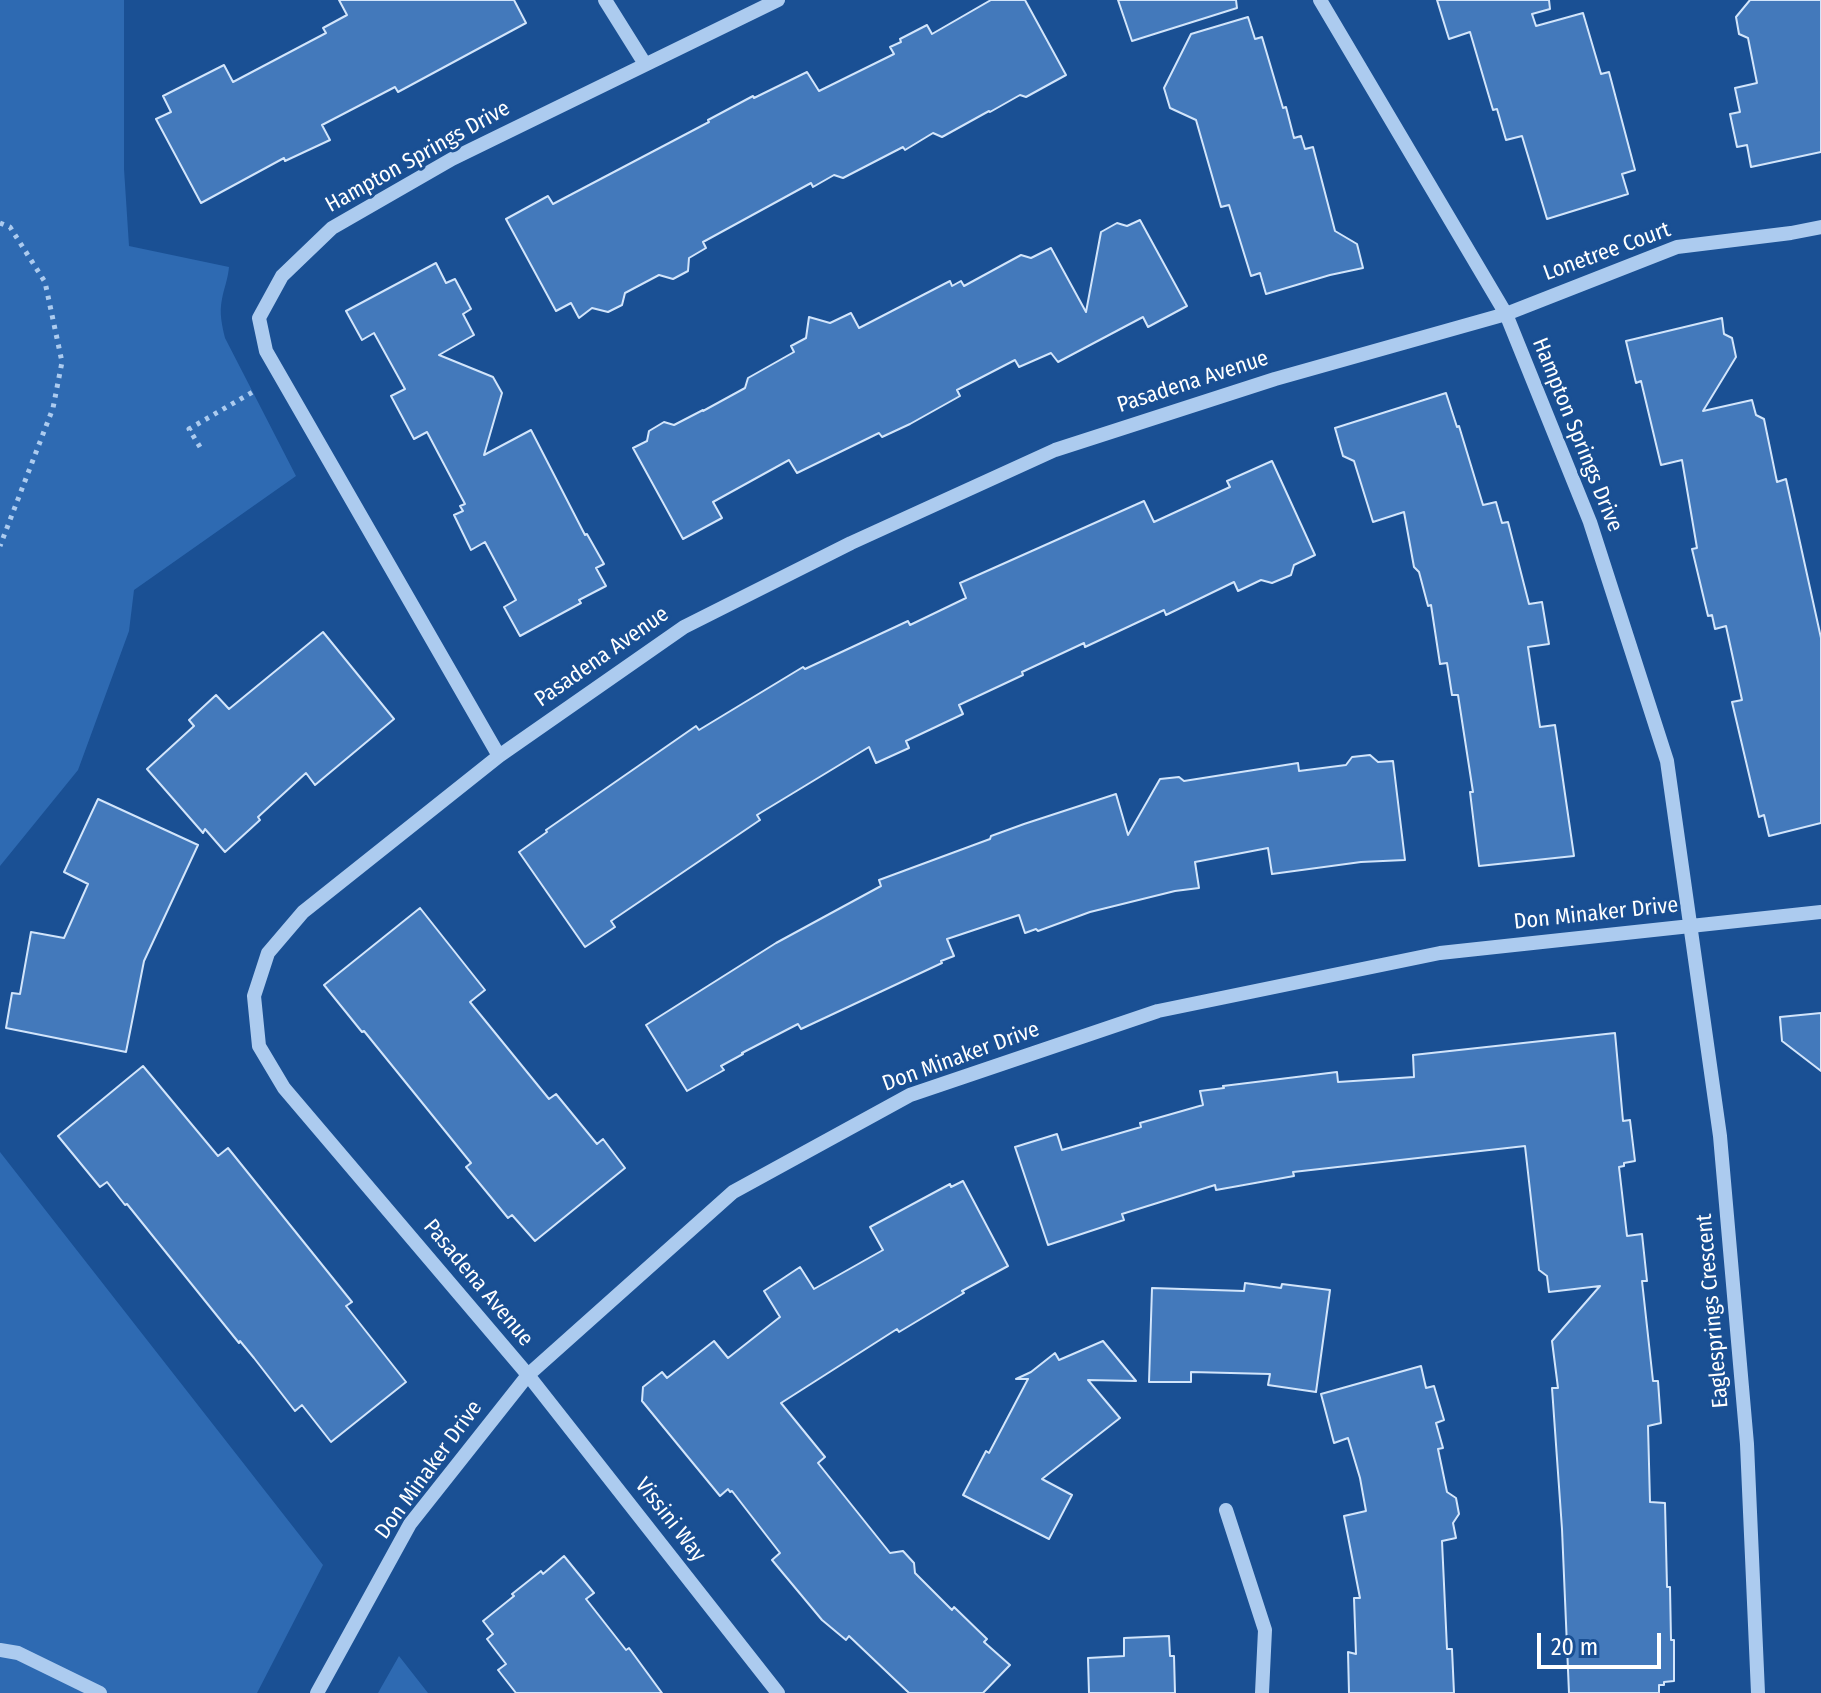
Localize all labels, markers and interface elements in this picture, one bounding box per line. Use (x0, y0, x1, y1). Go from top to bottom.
street label: Hampton Springs Drive (321, 95, 515, 219)
street label: Lonetree Court (1540, 217, 1674, 287)
street label: Hampton Springs Drive (1526, 334, 1628, 536)
street label: Pasadena Avenue (1114, 345, 1272, 419)
street label: Pasadena Avenue (530, 601, 674, 713)
street label: Don Minaker Drive (1513, 892, 1679, 936)
street label: Don Minaker Drive (879, 1016, 1043, 1098)
street label: Eaglesprings Crescent (1691, 1213, 1735, 1409)
street label: Pasadena Avenue (417, 1214, 539, 1352)
street label: Don Minaker Drive (370, 1395, 488, 1545)
street label: Vissini Way (629, 1473, 711, 1567)
scale bar (1541, 1617, 1665, 1667)
text: 20 m (1551, 1633, 1598, 1661)

